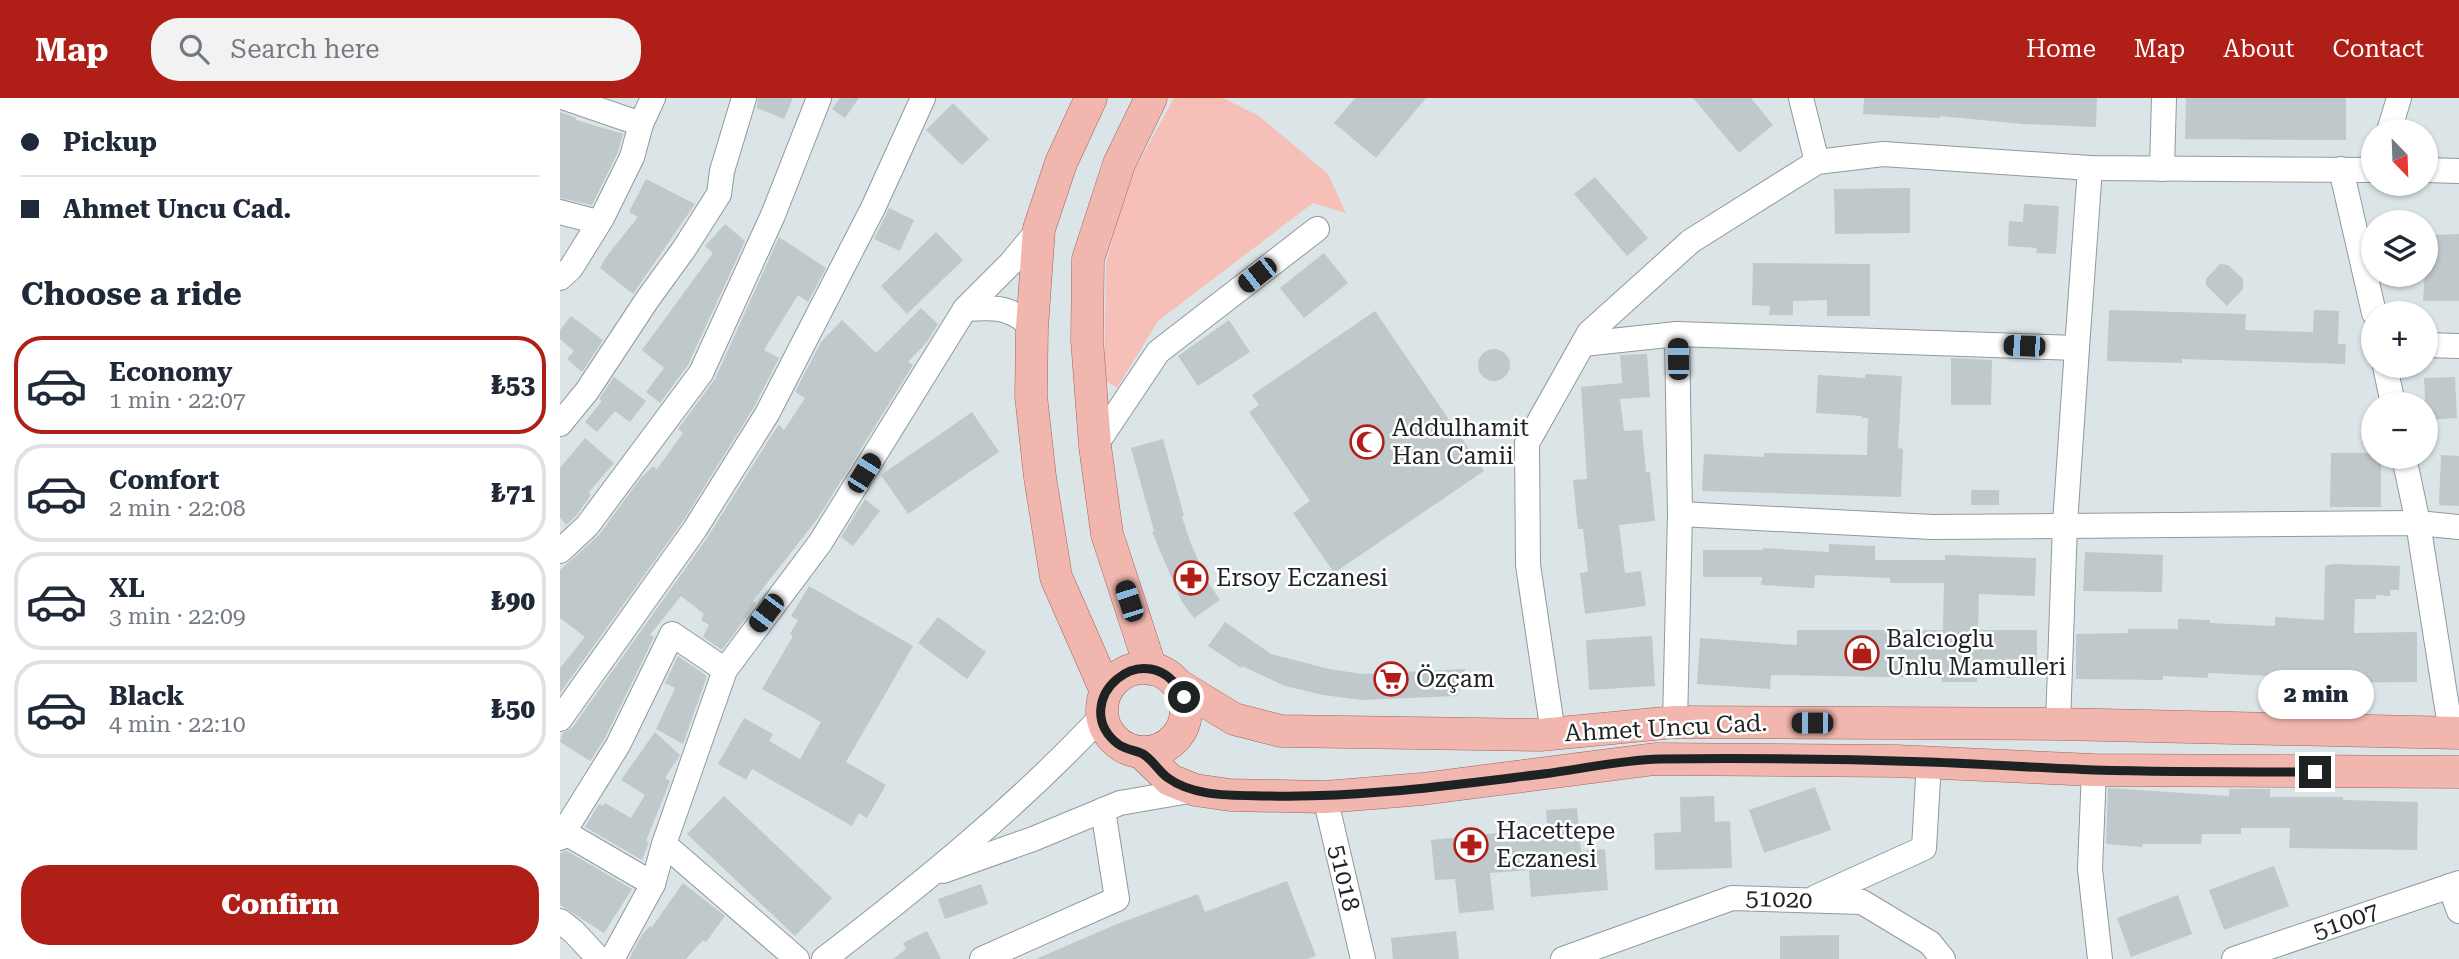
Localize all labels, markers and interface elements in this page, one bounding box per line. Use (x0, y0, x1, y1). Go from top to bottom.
search box (151, 18, 641, 81)
text: Map (35, 30, 109, 69)
icon: search (175, 30, 213, 68)
text: Search here (231, 34, 380, 64)
text: Home (2026, 35, 2096, 63)
text: Map (2134, 35, 2185, 63)
text: About (2223, 35, 2294, 63)
text: Contact (2332, 35, 2424, 63)
north arrow (2361, 119, 2438, 196)
map controls (2361, 119, 2438, 469)
text: Pickup (63, 127, 157, 157)
text: Ahmet Uncu Cad. (63, 194, 292, 224)
button: layers (2361, 210, 2438, 287)
car (1234, 254, 1281, 296)
text: Choose a ride (21, 275, 242, 313)
button: + (2361, 301, 2438, 378)
car (2003, 335, 2046, 357)
car (1668, 338, 1689, 380)
icon: car (25, 354, 88, 417)
text: Economy (109, 357, 232, 387)
text: ₺53 (491, 370, 535, 400)
text: 1 min · 22:07 (109, 387, 246, 414)
button: − (2361, 392, 2438, 469)
place label: Addulhamit Han Camii (1392, 414, 1529, 470)
mosque icon: Addulhamit Han Camii (1348, 423, 1386, 461)
car (844, 450, 885, 496)
icon: car (25, 462, 88, 525)
text: Comfort (109, 465, 219, 495)
text: ₺71 (491, 478, 535, 508)
text: 2 min · 22:08 (109, 495, 246, 522)
pharmacy icon: Ersoy Eczanesi (1172, 559, 1210, 597)
place label: Ersoy Eczanesi (1216, 564, 1388, 592)
icon: car (25, 570, 88, 633)
text: XL (109, 573, 145, 603)
car (1113, 578, 1146, 624)
text: ₺90 (491, 586, 535, 616)
car (745, 590, 788, 636)
text: 3 min · 22:09 (109, 603, 246, 630)
place label: Balcıoglu Unlu Mamulleri (1886, 625, 2066, 681)
shop icon: Balcıoglu Unlu Mamulleri (1843, 634, 1881, 672)
supermarket icon: Özçam (1372, 660, 1410, 698)
place label: Özçam (1416, 664, 1495, 693)
callout: 2 min (2257, 670, 2373, 720)
icon: car (25, 678, 88, 741)
text: Black (109, 681, 184, 711)
route start (1168, 681, 1200, 713)
text: 2 min (2284, 681, 2348, 708)
text: ₺50 (491, 694, 535, 724)
street label: Ahmet Uncu Cad. (1564, 709, 1768, 747)
text: 4 min · 22:10 (109, 711, 246, 738)
car (1792, 713, 1834, 734)
route end (2299, 756, 2331, 788)
place label: Hacettepe Eczanesi (1496, 817, 1615, 873)
pharmacy icon: Hacettepe Eczanesi (1452, 826, 1490, 864)
street label: 51018 (1323, 842, 1365, 914)
button: Confirm (21, 865, 539, 945)
street label: 51020 (1745, 884, 1813, 914)
street label: 51007 (2310, 897, 2382, 945)

